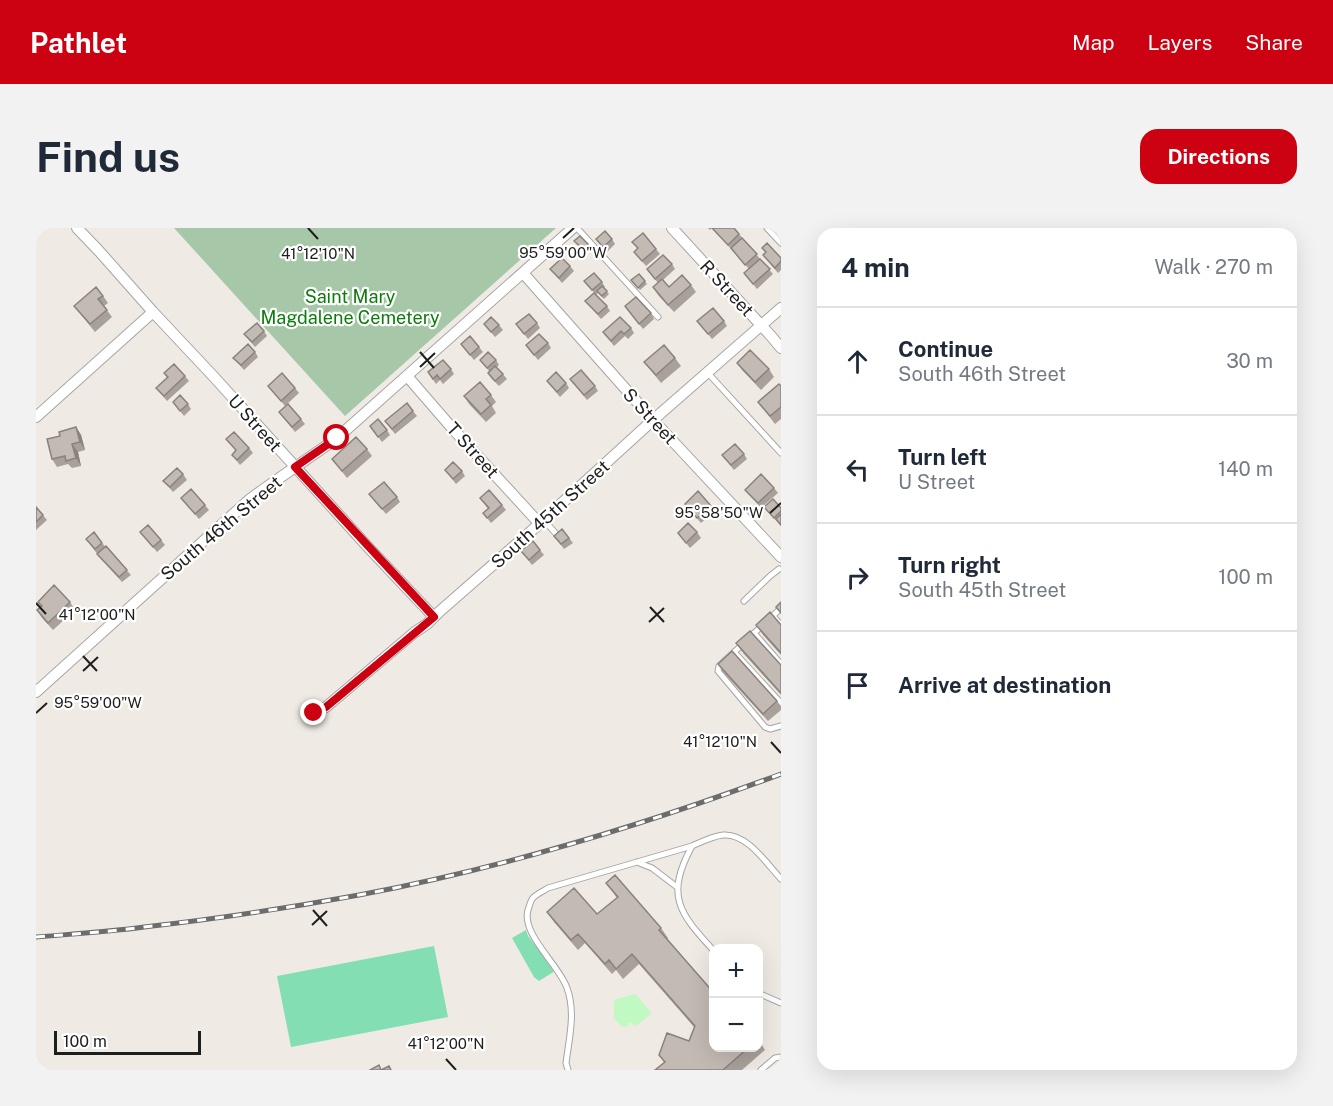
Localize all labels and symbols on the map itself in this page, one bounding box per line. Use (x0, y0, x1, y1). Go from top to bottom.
text: 95°59'00"W (519, 244, 607, 261)
text: 41°12'10"N (281, 245, 355, 262)
street label: R Street (696, 256, 758, 320)
park label: Saint Mary Magdalene Cemetery (260, 286, 440, 328)
street label: S Street (619, 384, 681, 448)
street label: U Street (224, 390, 286, 456)
street label: T Street (443, 418, 503, 482)
route start (323, 424, 349, 450)
street label: South 45th Street (487, 456, 613, 572)
street label: South 46th Street (156, 471, 286, 585)
text: 95°58'50"W (675, 504, 763, 521)
text: 41°12'00"N (58, 606, 136, 623)
text: 95°59'00"W (54, 694, 142, 711)
route end (300, 699, 326, 725)
text: 41°12'10"N (683, 733, 757, 750)
scale bar (54, 1028, 201, 1056)
text: 41°12'00"N (407, 1035, 485, 1052)

